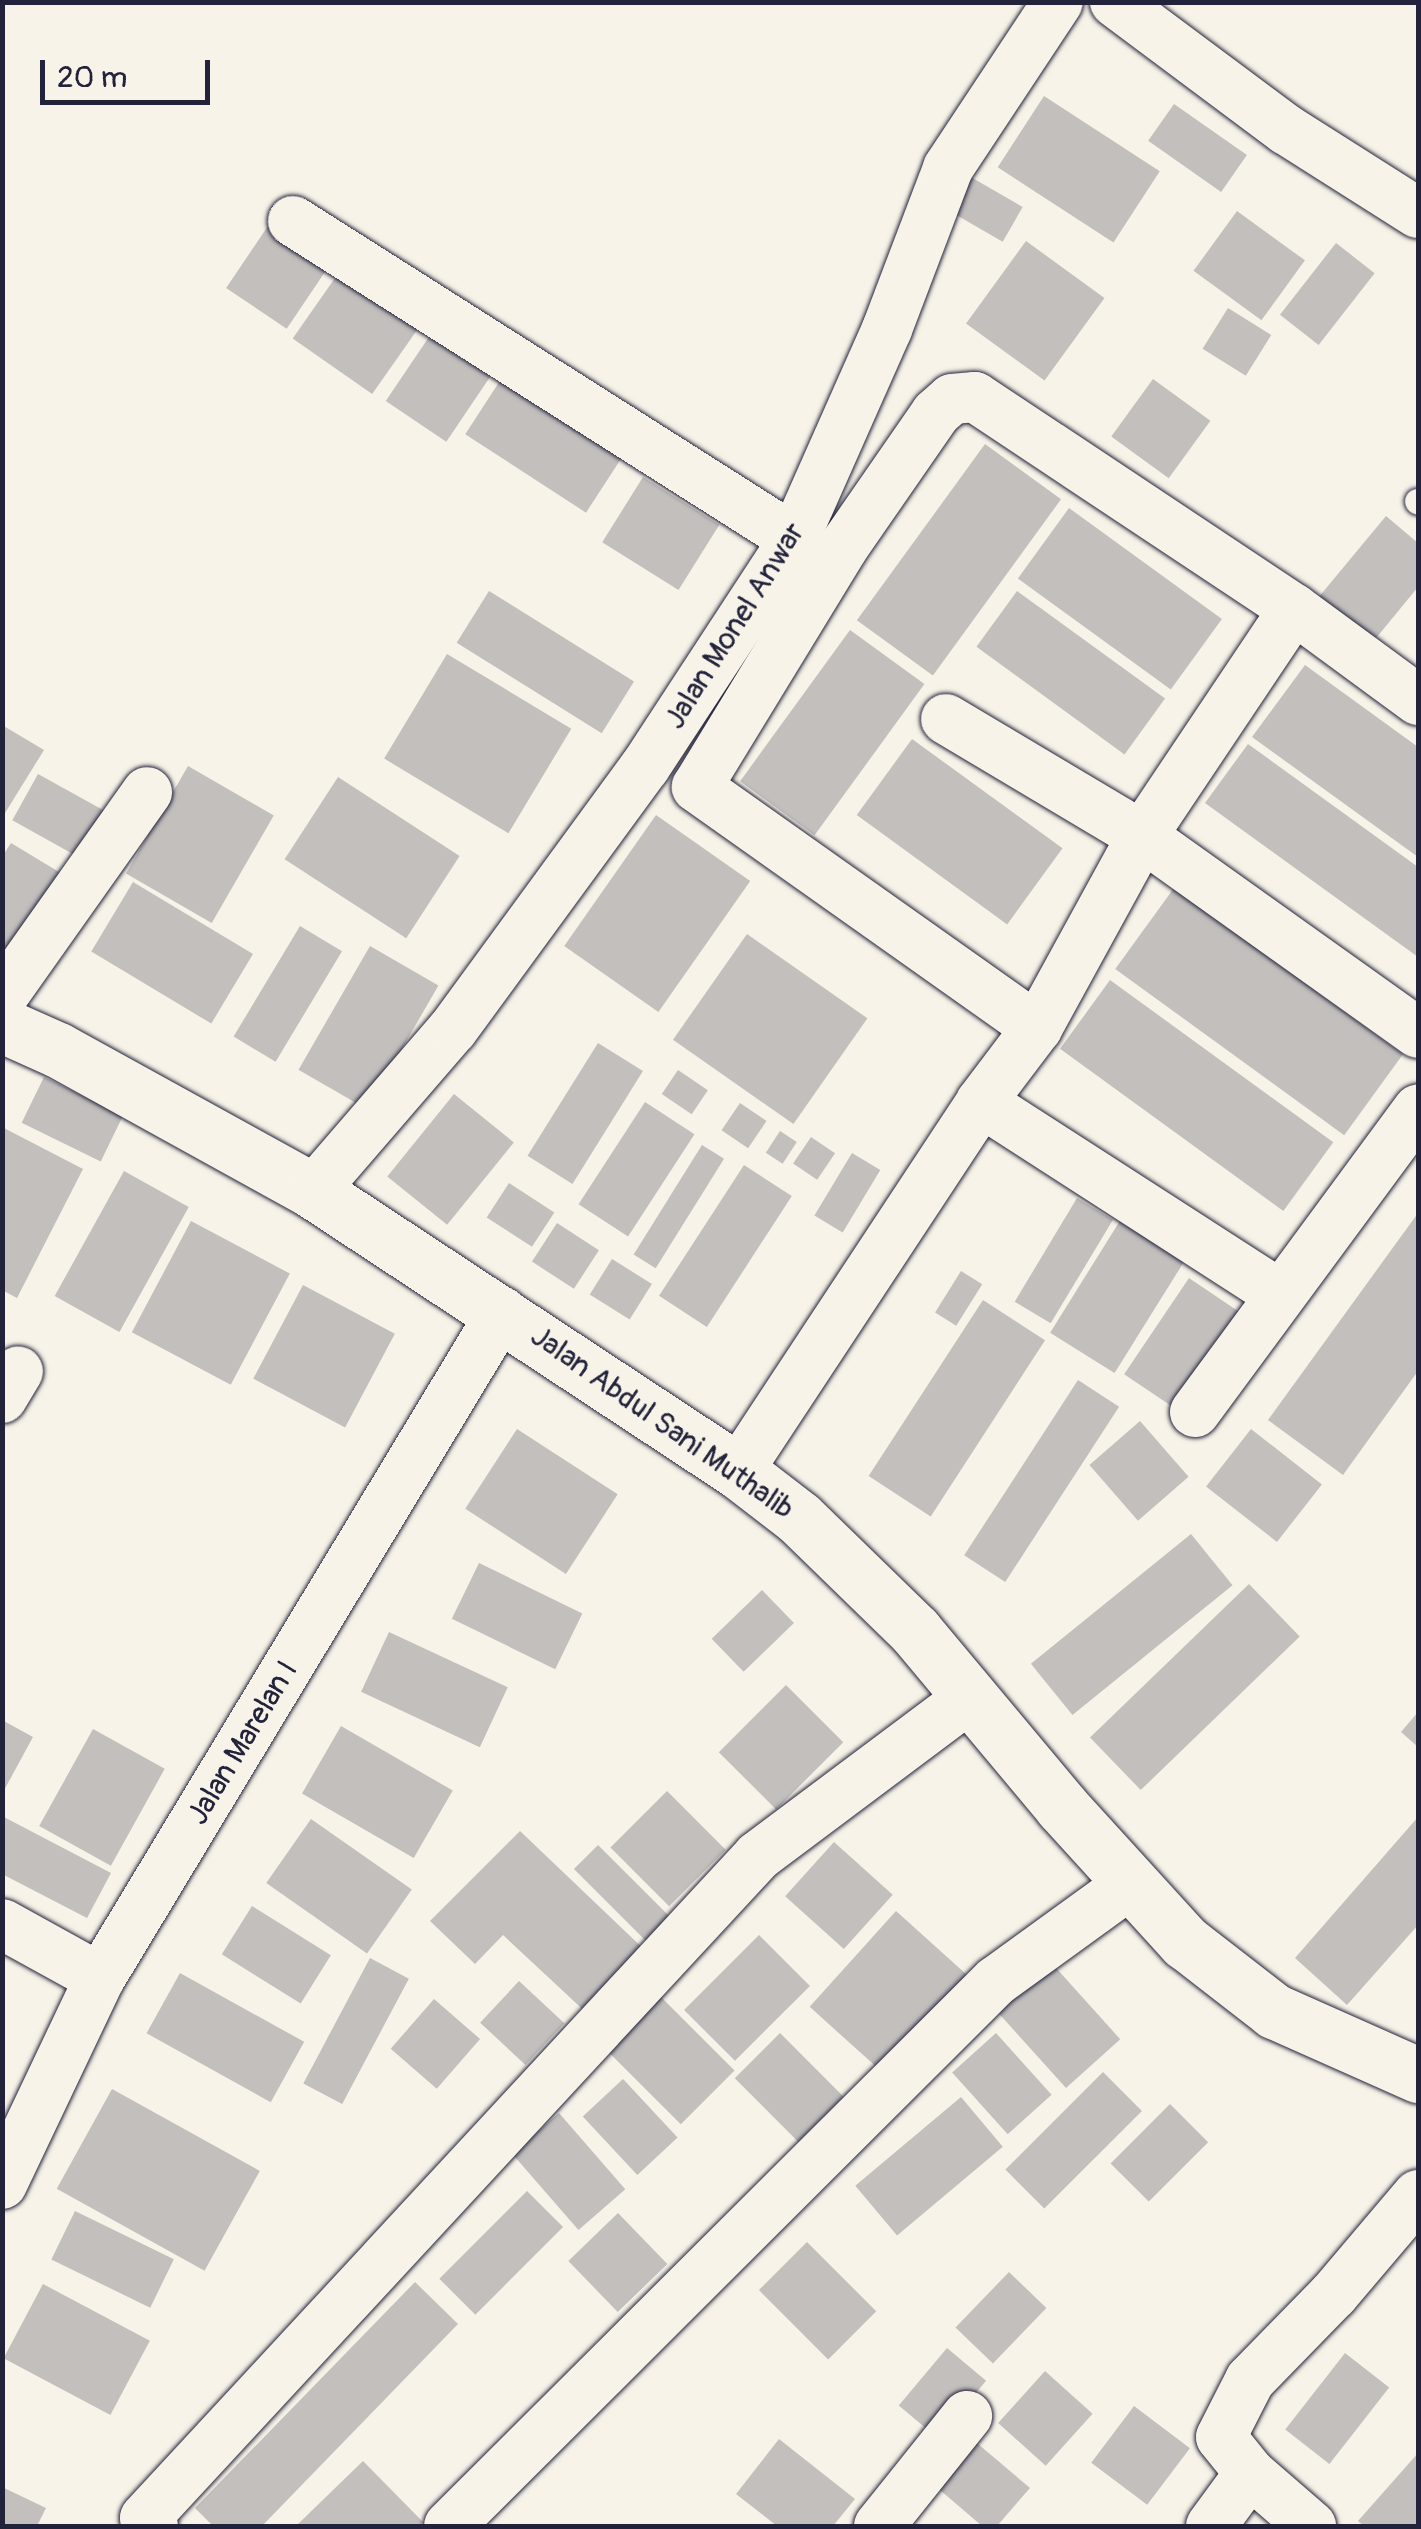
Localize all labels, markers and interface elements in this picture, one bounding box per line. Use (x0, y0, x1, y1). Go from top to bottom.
scale bar (45, 40, 215, 102)
text: 20 m (57, 59, 127, 96)
street label: Jalan Monel Anwar (657, 516, 813, 736)
street label: Jalan Abdul Sani Muthalib (523, 1318, 801, 1528)
street label: Jalan Marelan I (180, 1655, 306, 1831)

